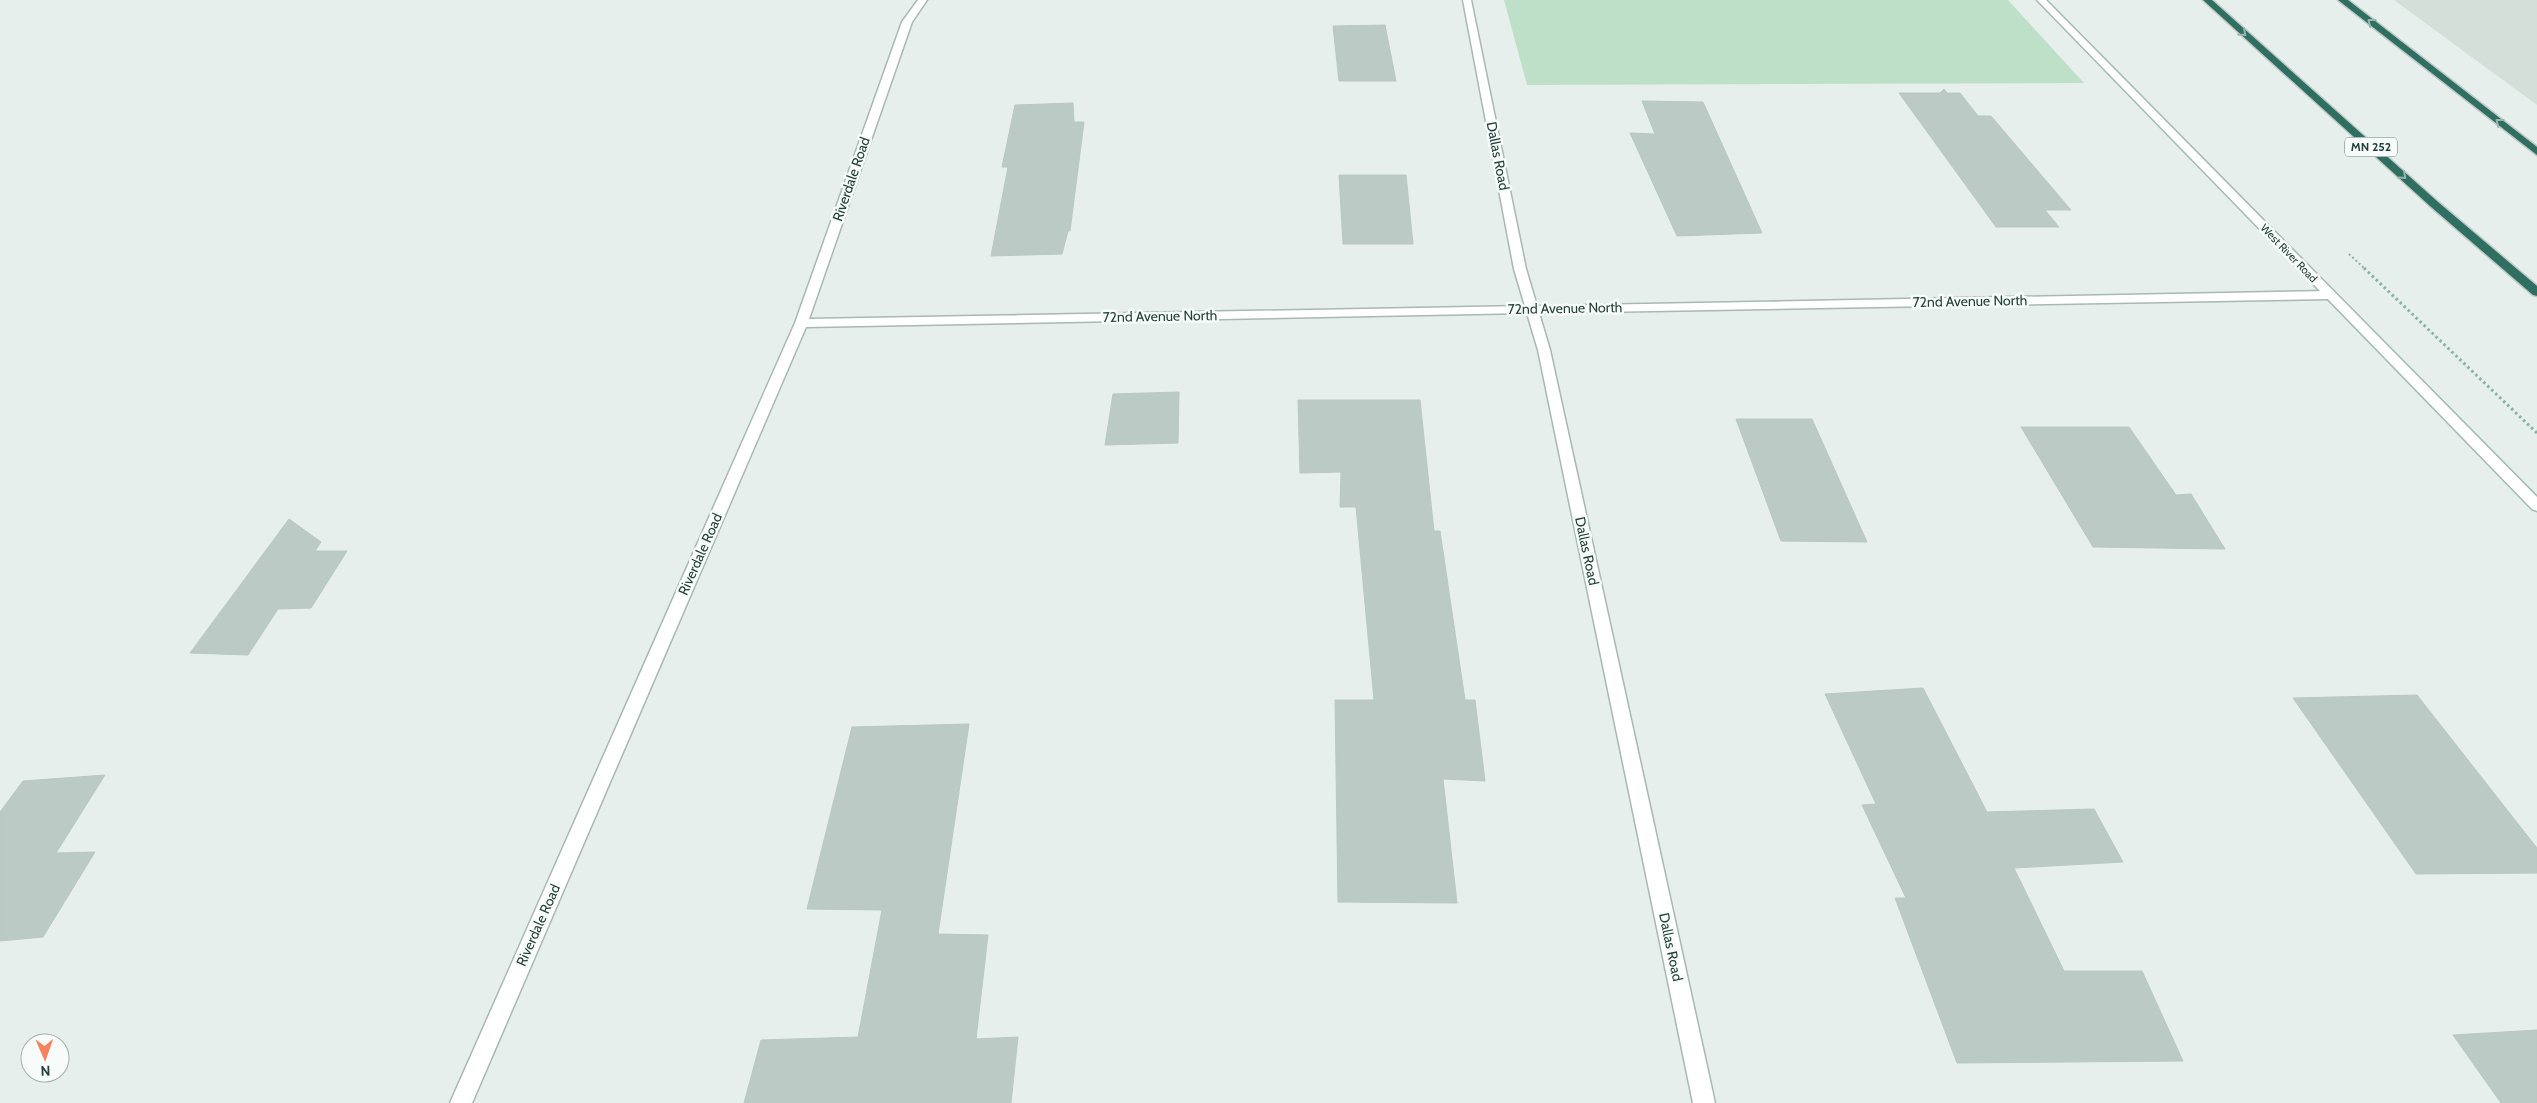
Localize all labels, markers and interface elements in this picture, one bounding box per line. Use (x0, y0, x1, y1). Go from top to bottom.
one-way arrow (2367, 19, 2376, 28)
one-way arrow (2238, 27, 2247, 36)
one-way arrow (2495, 119, 2505, 128)
street label: Dallas Road (1483, 120, 1513, 192)
street label: Riverdale Road (828, 135, 874, 223)
road number: MN 252 (2345, 138, 2397, 156)
one-way arrow (2398, 170, 2407, 179)
street label: West River Road (2258, 221, 2320, 285)
street label: 72nd Avenue North (1912, 291, 2028, 311)
street label: 72nd Avenue North (1507, 298, 1623, 318)
street label: 72nd Avenue North (1102, 306, 1218, 326)
street label: Riverdale Road (674, 510, 726, 598)
street label: Dallas Road (1571, 515, 1603, 587)
street label: Riverdale Road (512, 881, 564, 969)
street label: Dallas Road (1655, 911, 1687, 983)
north arrow (20, 1033, 70, 1083)
text: N (40, 1062, 51, 1080)

